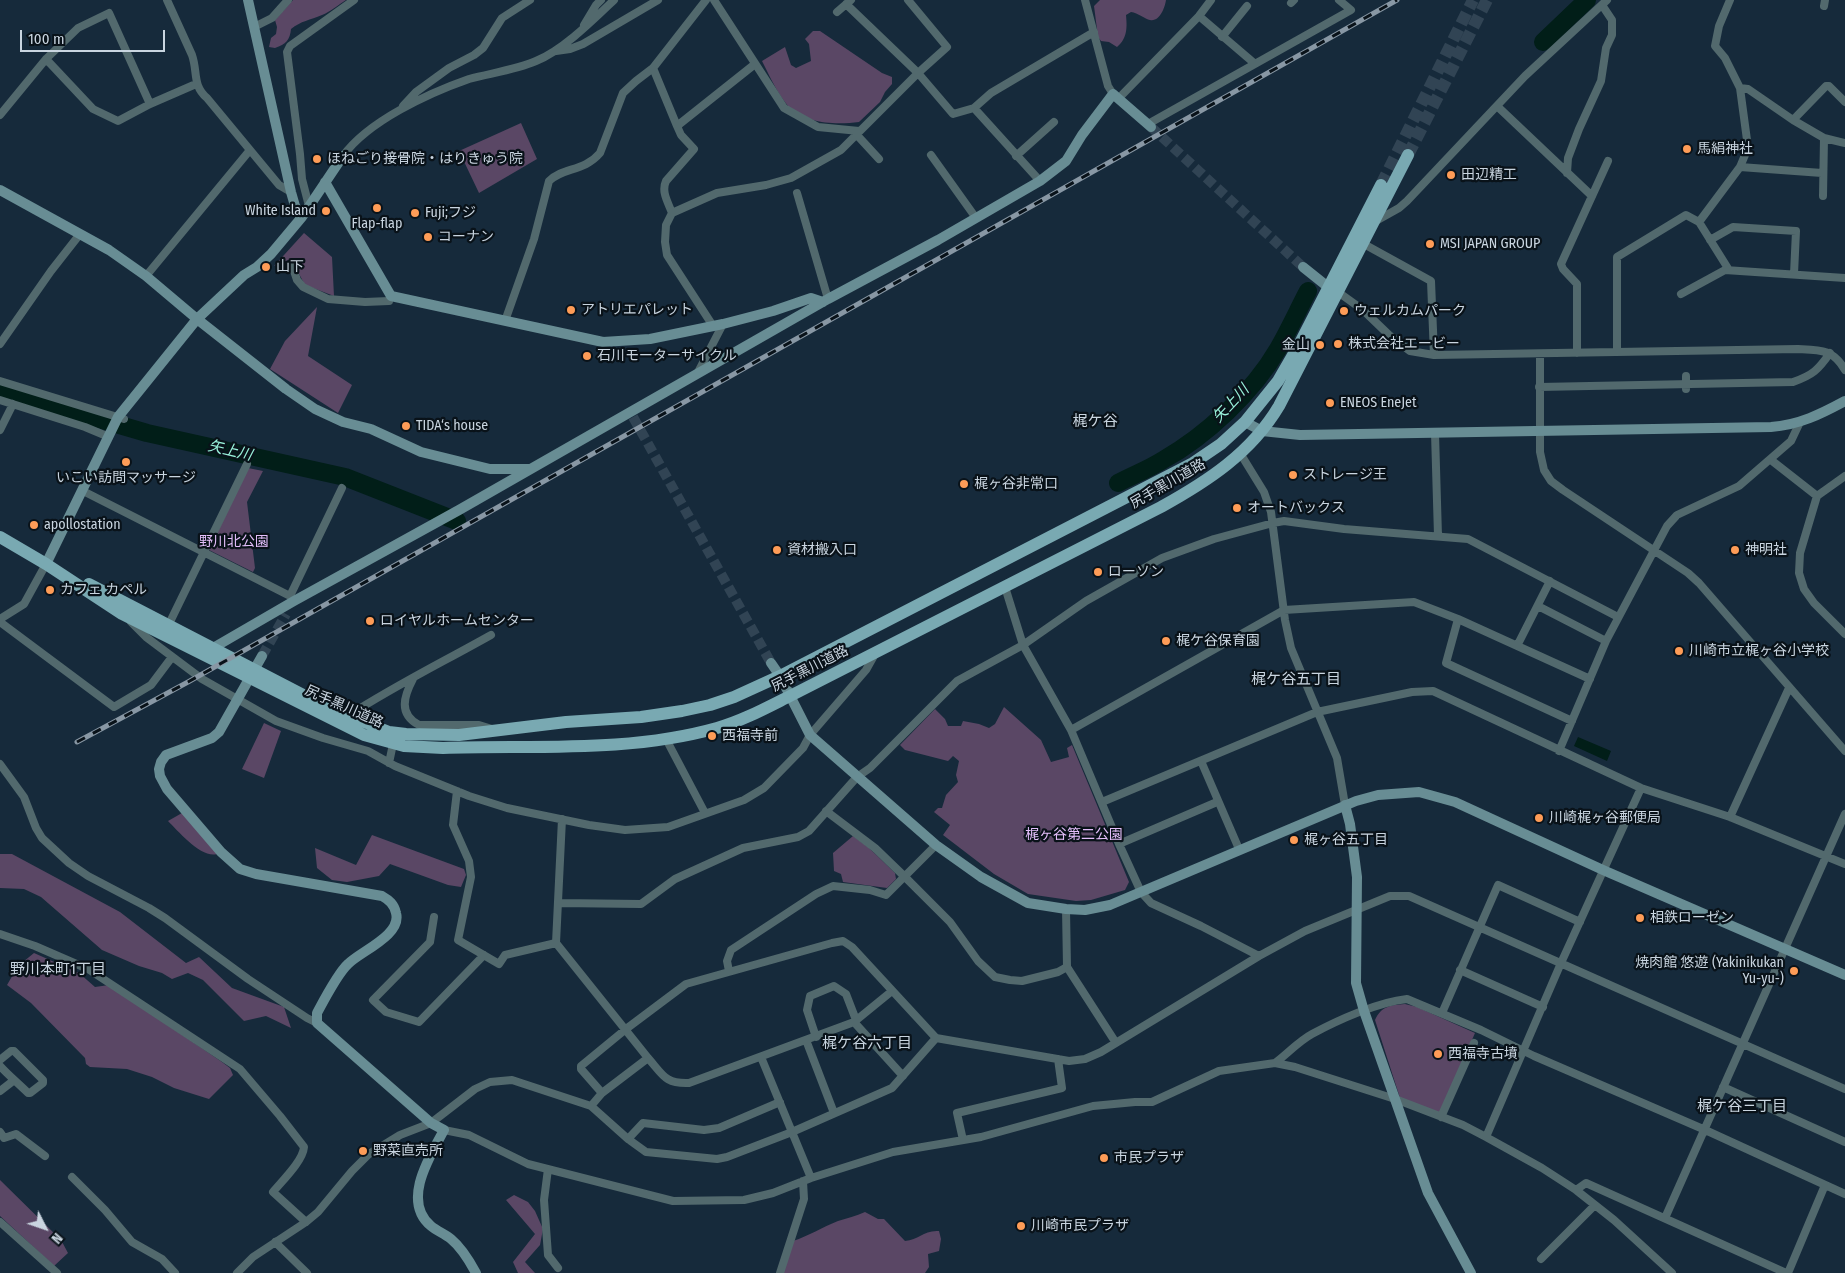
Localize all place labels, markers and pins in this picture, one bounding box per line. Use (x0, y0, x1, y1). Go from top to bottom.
place label: 馬絹神社 (1697, 141, 1753, 157)
marker: 馬絹神社 (1681, 143, 1693, 155)
place label: ほねごり接骨院・はりきゅう院 (327, 151, 523, 167)
marker: ほねごり接骨院・はりきゅう院 (311, 153, 323, 165)
place label: 田辺精工 (1461, 167, 1517, 183)
marker: 田辺精工 (1445, 169, 1457, 181)
marker: Flap-flap (371, 202, 383, 214)
place label: White Island (245, 203, 316, 219)
marker: White Island (320, 205, 332, 217)
place label: Fuji;フジ (425, 205, 476, 221)
marker: Fuji;フジ (409, 207, 421, 219)
place label: Flap-flap (352, 216, 402, 232)
place label: コーナン (438, 229, 494, 245)
marker: コーナン (422, 231, 434, 243)
place label: MSI JAPAN GROUP (1440, 236, 1540, 252)
marker: MSI JAPAN GROUP (1424, 238, 1436, 250)
place label: 山下 (276, 259, 304, 275)
marker: 山下 (260, 261, 272, 273)
place label: アトリエパレット (581, 302, 693, 318)
place label: ウェルカムパーク (1354, 303, 1466, 319)
marker: アトリエパレット (565, 304, 577, 316)
marker: ウェルカムパーク (1338, 305, 1350, 317)
place label: 株式会社エービー (1348, 336, 1460, 352)
place label: 金山 (1282, 337, 1310, 353)
marker: 株式会社エービー (1332, 338, 1344, 350)
marker: 金山 (1314, 339, 1326, 351)
place label: 石川モーターサイクル (597, 348, 737, 364)
marker: 石川モーターサイクル (581, 350, 593, 362)
place label: ENEOS EneJet (1340, 395, 1417, 411)
marker: ENEOS EneJet (1324, 397, 1336, 409)
place label: TIDA‘s house (416, 418, 488, 434)
marker: TIDA‘s house (400, 420, 412, 432)
marker: いこい訪問マッサージ (120, 456, 132, 468)
place label: ストレージ王 (1303, 467, 1387, 483)
marker: ストレージ王 (1287, 469, 1299, 481)
place label: いこい訪問マッサージ (56, 470, 196, 486)
place label: 梶ヶ谷非常口 (974, 476, 1058, 492)
marker: 梶ヶ谷非常口 (958, 478, 970, 490)
place label: オートバックス (1247, 500, 1345, 516)
marker: オートバックス (1231, 502, 1243, 514)
place label: apollostation (44, 517, 121, 533)
marker: apollostation (28, 519, 40, 531)
place label: 資材搬入口 (787, 542, 857, 558)
place label: 神明社 (1745, 542, 1787, 558)
marker: 資材搬入口 (771, 544, 783, 556)
marker: 神明社 (1729, 544, 1741, 556)
place label: ローソン (1108, 564, 1164, 580)
marker: ローソン (1092, 566, 1104, 578)
place label: カフェ カペル (60, 582, 147, 598)
marker: カフェ カペル (44, 584, 56, 596)
place label: ロイヤルホームセンター (380, 613, 534, 629)
marker: ロイヤルホームセンター (364, 615, 376, 627)
place label: 梶ケ谷保育園 (1176, 633, 1260, 649)
marker: 梶ケ谷保育園 (1160, 635, 1172, 647)
place label: 川崎市立梶ヶ谷小学校 (1689, 643, 1829, 659)
marker: 川崎市立梶ヶ谷小学校 (1673, 645, 1685, 657)
place label: 西福寺前 (722, 728, 778, 744)
marker: 西福寺前 (706, 730, 718, 742)
place label: 川崎梶ヶ谷郵便局 (1549, 810, 1661, 826)
marker: 川崎梶ヶ谷郵便局 (1533, 812, 1545, 824)
place label: 梶ヶ谷五丁目 (1304, 832, 1388, 848)
marker: 梶ヶ谷五丁目 (1288, 834, 1300, 846)
place label: 相鉄ローゼン (1650, 910, 1734, 926)
marker: 相鉄ローゼン (1634, 912, 1646, 924)
place label: 焼肉館 悠遊 (Yakinikukan Yu-yu-) (1635, 955, 1784, 988)
marker: 焼肉館 悠遊 (Yakinikukan Yu-yu-) (1788, 965, 1800, 977)
place label: 西福寺古墳 (1448, 1046, 1518, 1062)
marker: 西福寺古墳 (1432, 1048, 1444, 1060)
place label: 野菜直売所 (373, 1143, 443, 1159)
marker: 野菜直売所 (357, 1145, 369, 1157)
place label: 市民プラザ (1114, 1150, 1184, 1166)
marker: 市民プラザ (1098, 1152, 1110, 1164)
place label: 川崎市民プラザ (1031, 1218, 1129, 1234)
marker: 川崎市民プラザ (1015, 1220, 1027, 1232)

